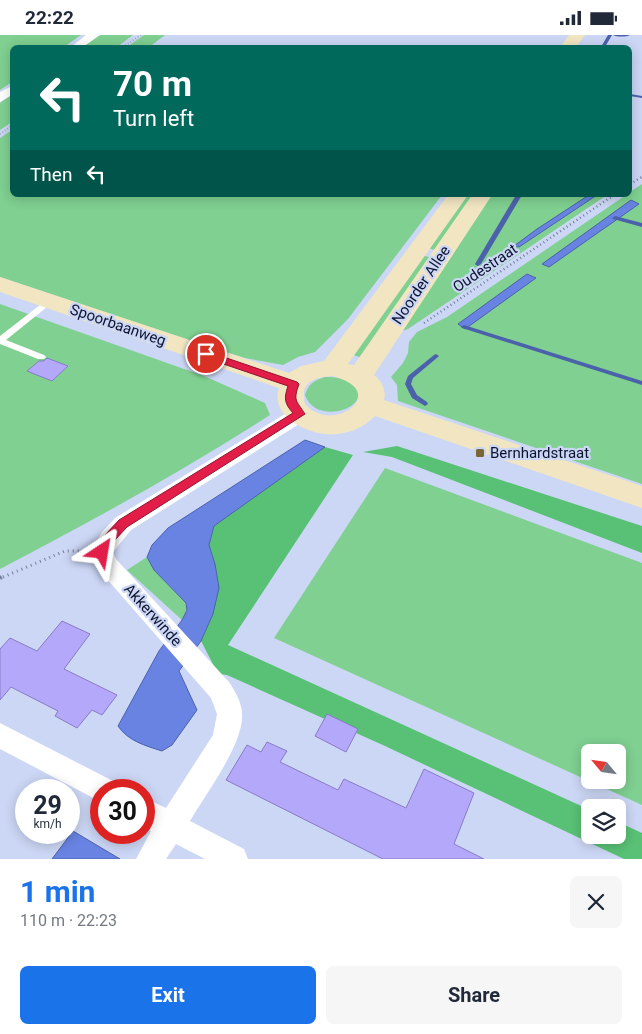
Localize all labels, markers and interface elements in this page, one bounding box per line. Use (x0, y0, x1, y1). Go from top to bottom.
text: 22:22 (25, 6, 74, 29)
text: 70 m (113, 64, 192, 105)
icon: left (30, 65, 95, 130)
text: Turn left (113, 106, 194, 131)
icon: left (82, 160, 110, 188)
text: Then (30, 163, 72, 186)
street label: Oudestraat (449, 240, 521, 296)
street label: Noorder Allee (388, 242, 454, 328)
street label: Spoorbaanweg (68, 300, 168, 350)
pin (185, 333, 227, 375)
icon: arrive (192, 340, 220, 368)
place label: Bernhardstraat (490, 444, 589, 462)
marker: Bernhardstraat (474, 447, 486, 459)
position arrow (75, 525, 127, 577)
street label: Akkerwinde (120, 580, 186, 650)
north arrow (581, 744, 626, 789)
map controls (581, 744, 626, 844)
speed limit sign: 30 (90, 779, 155, 844)
text: 29 (33, 791, 62, 820)
button: layers (581, 799, 626, 844)
text: km/h (33, 817, 62, 831)
text: 1 min (20, 874, 95, 909)
button: close (570, 876, 622, 928)
text: 110 m · 22:23 (20, 911, 117, 930)
button: Exit (20, 966, 316, 1024)
button: Share (326, 966, 622, 1024)

